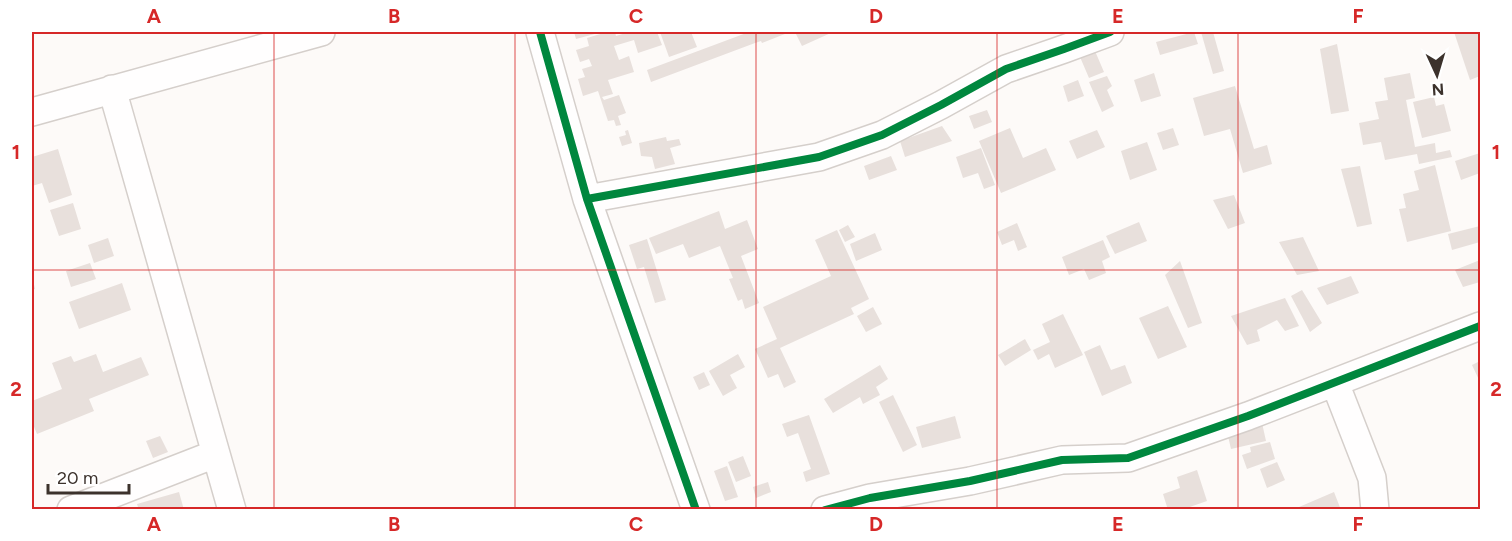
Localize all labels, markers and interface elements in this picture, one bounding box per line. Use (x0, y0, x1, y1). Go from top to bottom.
text: A (147, 4, 162, 28)
text: B (388, 4, 400, 28)
text: C (629, 4, 643, 28)
text: D (869, 4, 883, 28)
text: E (1112, 4, 1124, 28)
text: F (1352, 4, 1364, 28)
north arrow (1407, 45, 1467, 105)
text: N (1431, 80, 1445, 99)
text: 1 (12, 140, 20, 164)
text: 1 (1492, 140, 1500, 164)
text: 2 (10, 377, 22, 401)
text: 2 (1490, 377, 1502, 401)
scale bar (48, 457, 129, 495)
text: 20 m (57, 467, 98, 489)
text: A (147, 512, 162, 536)
text: B (388, 512, 400, 536)
text: C (629, 512, 643, 536)
text: D (869, 512, 883, 536)
text: E (1112, 512, 1124, 536)
text: F (1352, 512, 1364, 536)

